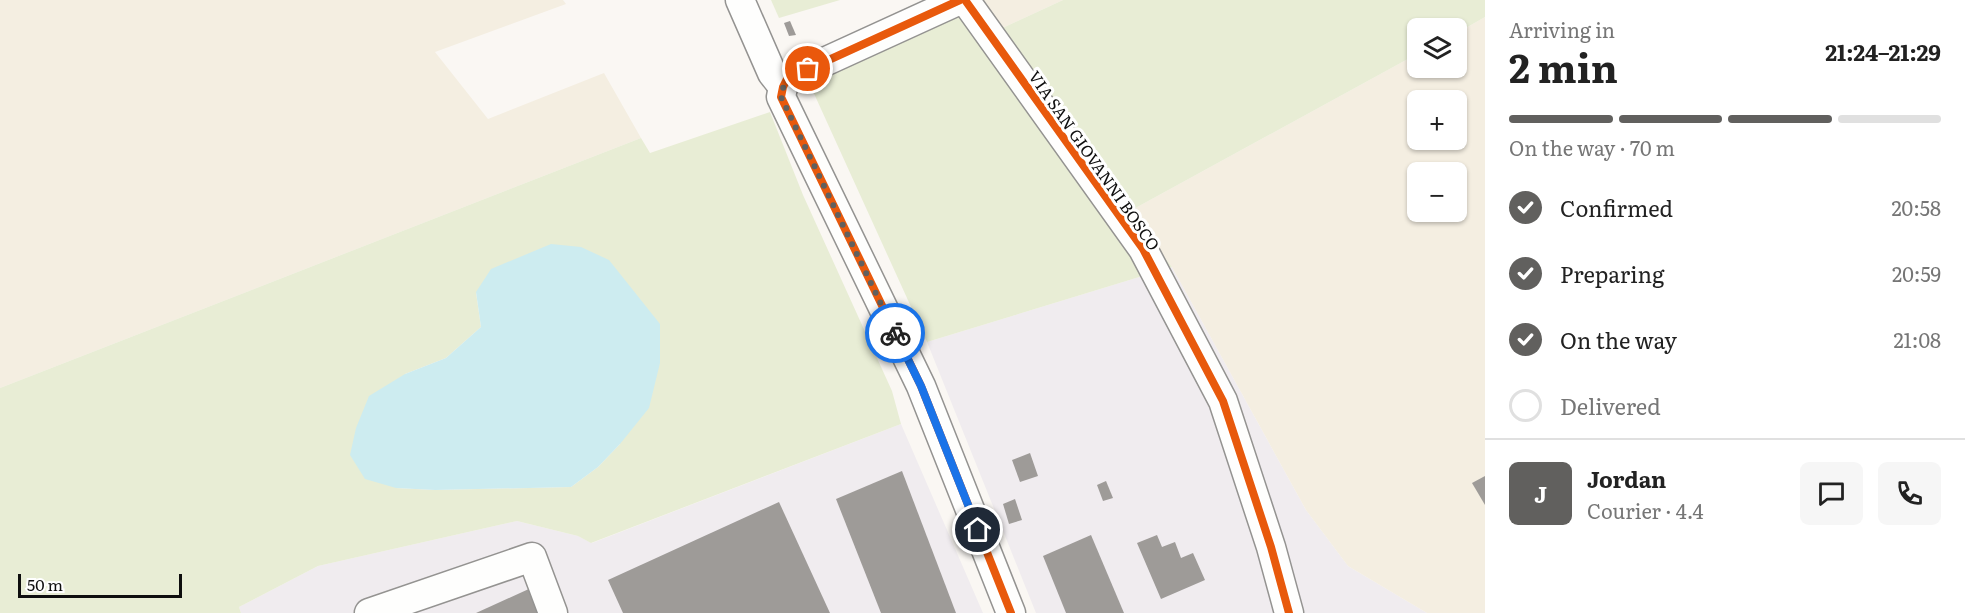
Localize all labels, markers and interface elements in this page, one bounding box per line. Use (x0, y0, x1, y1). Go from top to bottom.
text: Arriving in (1509, 14, 1615, 44)
map controls (1407, 18, 1467, 222)
button: layers (1407, 18, 1467, 78)
text: 21:24–21:29 (1825, 35, 1941, 68)
text: 2 min (1509, 37, 1618, 95)
pin (782, 43, 833, 94)
icon: bag (791, 52, 824, 85)
street label: VIA SAN GIOVANNI BOSCO (1024, 65, 1166, 255)
button: + (1407, 90, 1467, 150)
text: On the way · 70 m (1509, 132, 1675, 162)
button: − (1407, 162, 1467, 222)
icon: check (1509, 191, 1542, 224)
text: Confirmed (1560, 191, 1673, 224)
text: 20:58 (1891, 192, 1941, 222)
icon: check (1509, 257, 1542, 290)
text: Preparing (1560, 257, 1664, 290)
text: 20:59 (1892, 258, 1941, 288)
courier (865, 303, 925, 363)
icon: bike (879, 317, 912, 350)
icon: check (1509, 323, 1542, 356)
text: On the way (1560, 323, 1677, 356)
text: 21:08 (1893, 324, 1941, 354)
text: Delivered (1560, 389, 1661, 422)
text: Jordan (1587, 462, 1666, 495)
button: chat (1800, 462, 1863, 525)
button: phone (1878, 462, 1941, 525)
text: J (1534, 477, 1547, 510)
text: Courier · 4.4 (1587, 495, 1704, 525)
pin (952, 504, 1003, 555)
icon: home (961, 513, 994, 546)
scale bar (18, 571, 182, 598)
text: 50 m (27, 572, 63, 596)

